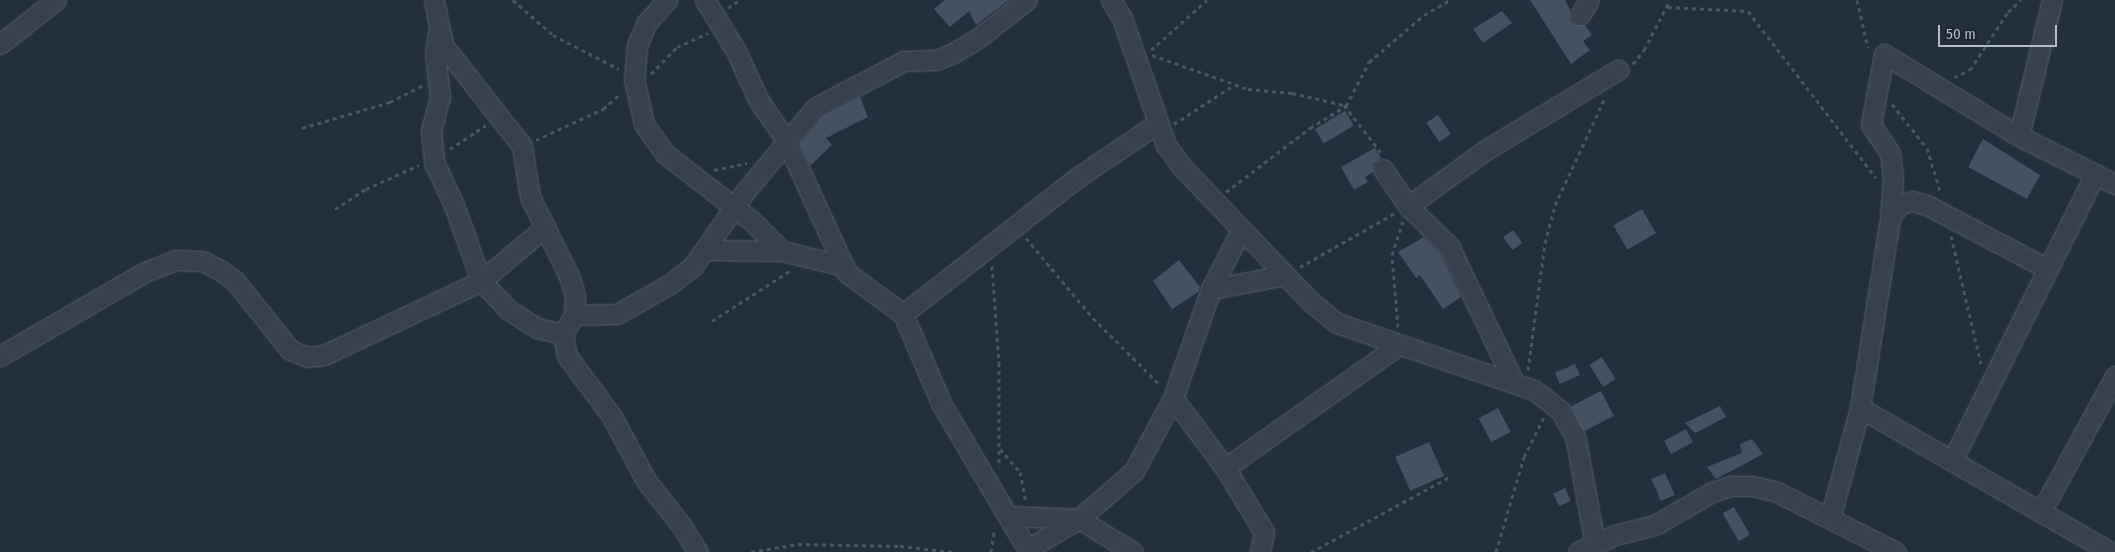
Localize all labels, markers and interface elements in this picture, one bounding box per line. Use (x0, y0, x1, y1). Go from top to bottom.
scale bar (1940, 15, 2059, 47)
text: 50 m (1946, 25, 1976, 43)

